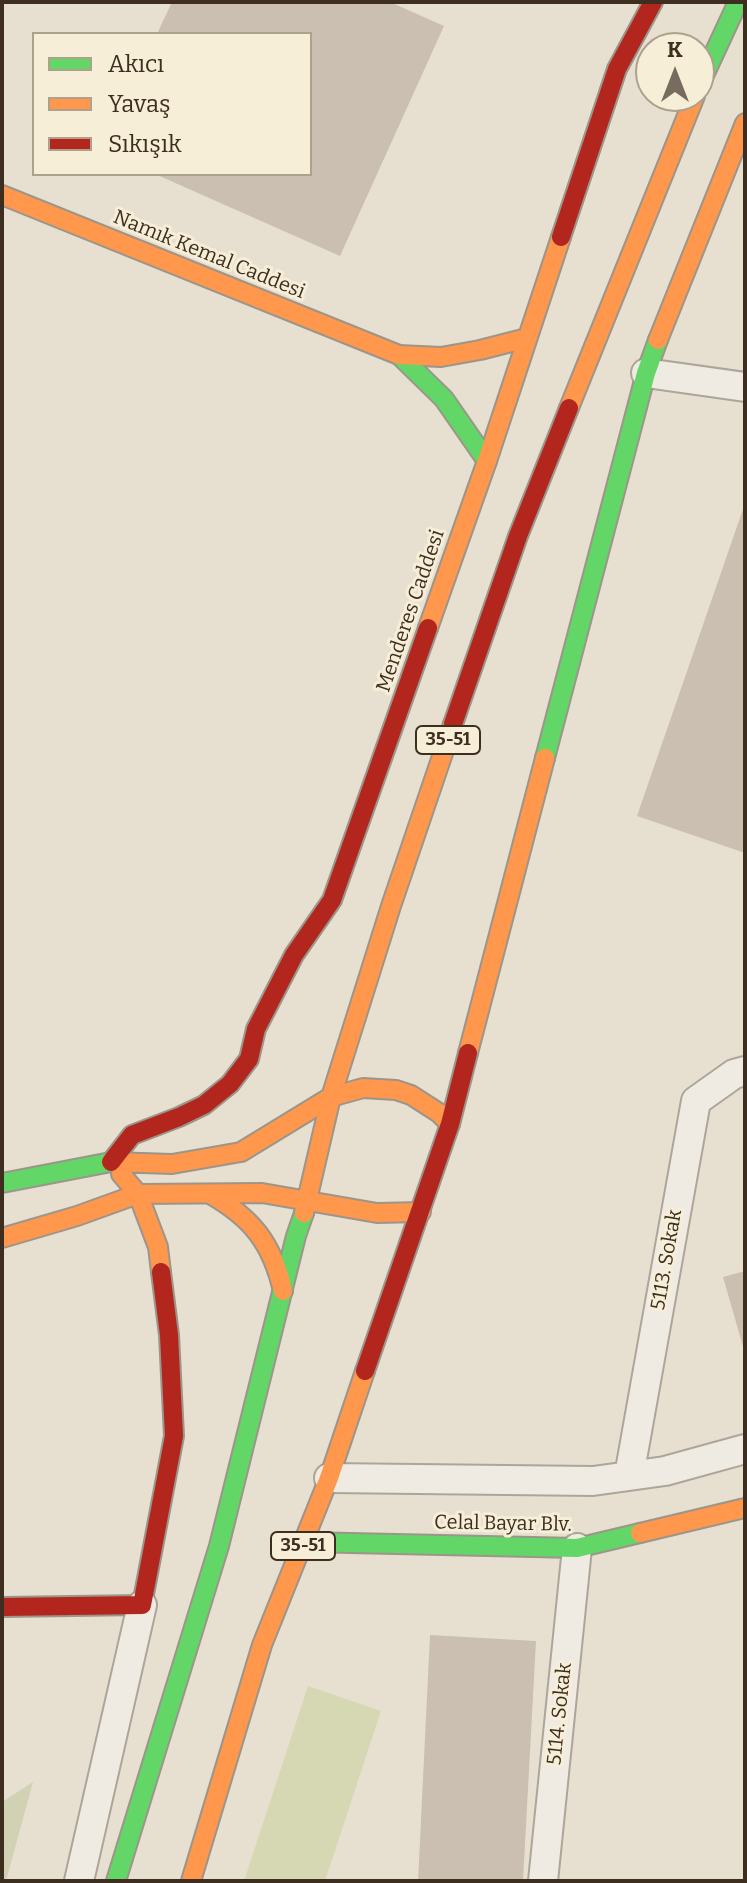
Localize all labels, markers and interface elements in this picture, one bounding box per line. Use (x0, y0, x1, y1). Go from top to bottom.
legend (32, 32, 312, 176)
north arrow (635, 32, 715, 112)
text: K (667, 36, 683, 63)
text: Akıcı (108, 50, 164, 78)
text: Yavaş (108, 90, 171, 118)
text: Sıkışık (108, 130, 182, 158)
street label: Namık Kemal Caddesi (110, 206, 308, 304)
street label: Menderes Caddesi (372, 527, 450, 695)
road number: 35-51 (416, 726, 480, 754)
street label: 5113. Sokak (646, 1208, 688, 1312)
street label: Celal Bayar Blv. (434, 1511, 572, 1537)
road number: 35-51 (271, 1532, 335, 1560)
street label: 5114. Sokak (543, 1662, 577, 1766)

